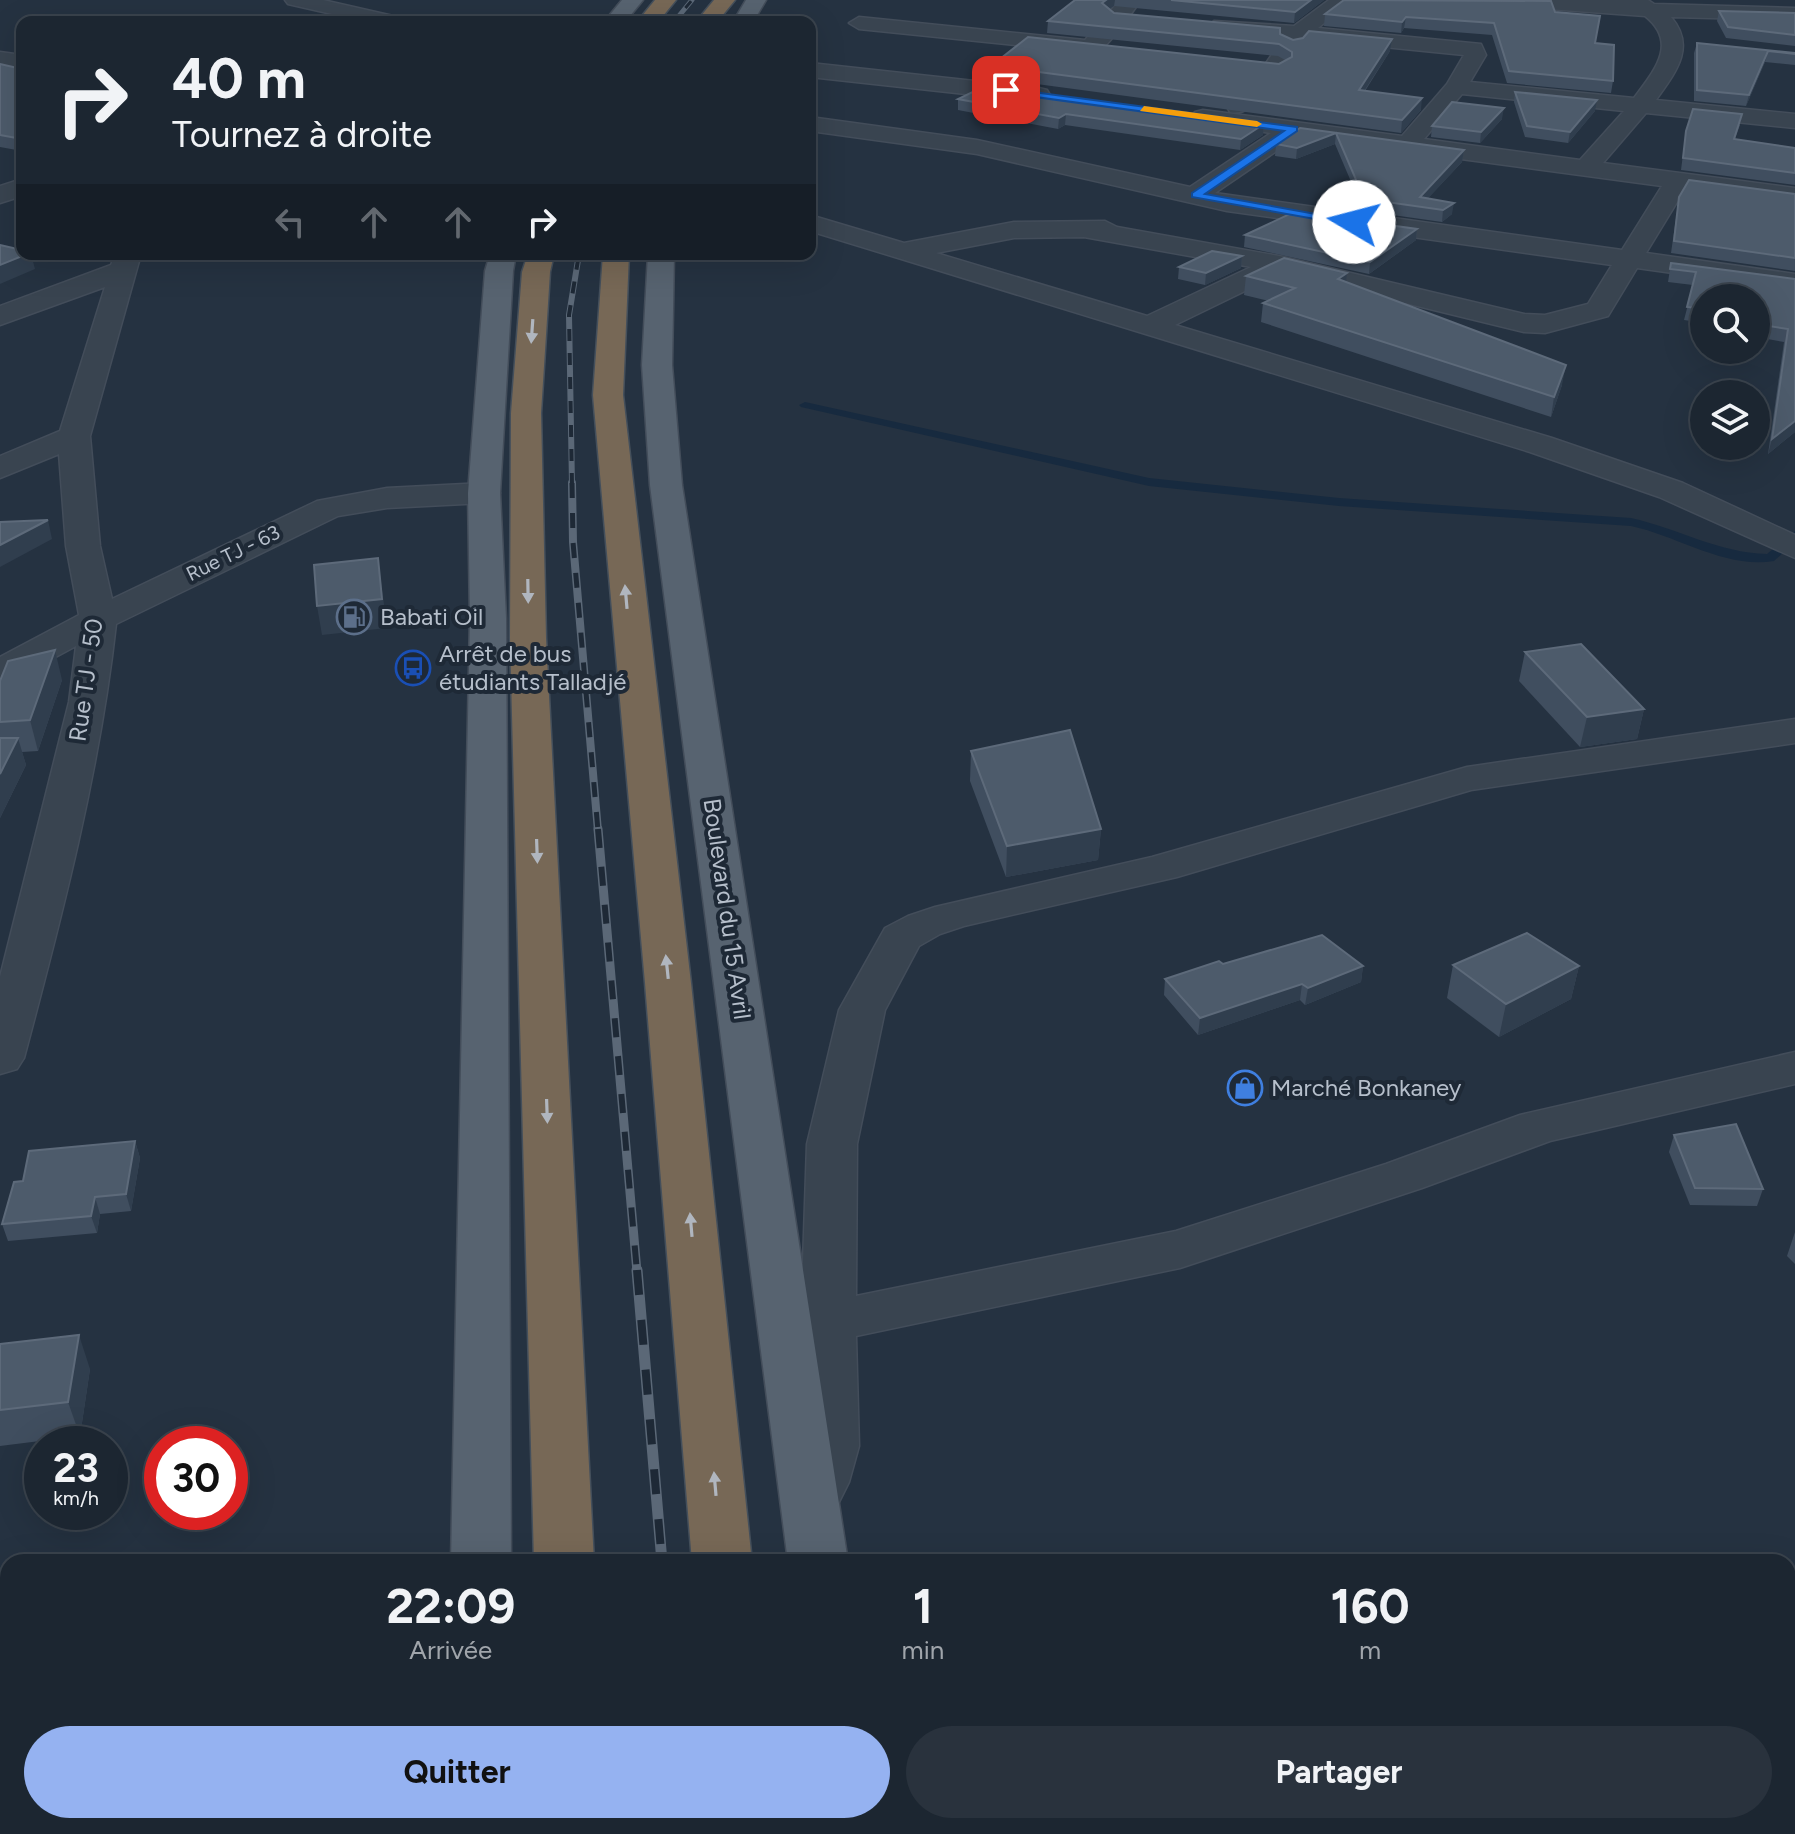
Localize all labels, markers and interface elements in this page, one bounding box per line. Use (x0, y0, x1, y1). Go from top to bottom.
text: 40 m (172, 45, 306, 112)
icon: right (40, 48, 144, 152)
pin (972, 56, 1040, 124)
icon: arrive (984, 68, 1028, 112)
text: Tournez à droite (172, 113, 432, 156)
position arrow (1312, 180, 1396, 264)
icon: left (268, 200, 312, 244)
icon: ahead (352, 200, 396, 244)
icon: ahead (436, 200, 480, 244)
icon: right (520, 200, 564, 244)
map controls (1690, 284, 1770, 460)
button: search (1690, 284, 1770, 364)
one-way arrow (525, 319, 538, 344)
button: layers (1690, 380, 1770, 460)
street label: Rue TJ - 63 (182, 520, 284, 586)
one-way arrow (522, 579, 534, 604)
one-way arrow (620, 584, 633, 609)
fuel station icon: Babati Oil (335, 598, 373, 636)
place label: Babati Oil (380, 602, 483, 631)
street label: Rue TJ - 50 (63, 616, 109, 743)
place label: Arrêt de bus étudiants Talladjé (439, 639, 627, 696)
bus stop icon: Arrêt de bus étudiants Talladjé (394, 649, 432, 687)
street label: Boulevard du 15 Avril (698, 796, 757, 1021)
one-way arrow (530, 839, 543, 864)
one-way arrow (660, 954, 673, 979)
shop icon: Marché Bonkaney (1226, 1069, 1264, 1107)
place label: Marché Bonkaney (1271, 1073, 1462, 1102)
one-way arrow (540, 1099, 553, 1124)
one-way arrow (684, 1213, 697, 1238)
speed limit sign: 30 (144, 1426, 248, 1530)
text: 23 (53, 1444, 99, 1492)
one-way arrow (708, 1471, 721, 1496)
text: km/h (53, 1486, 99, 1510)
text: 22:09 (386, 1577, 515, 1635)
text: 1 (913, 1577, 933, 1635)
text: 160 (1331, 1577, 1410, 1635)
text: Arrivée (409, 1634, 492, 1666)
text: min (902, 1634, 944, 1666)
text: m (1359, 1634, 1381, 1666)
button: Quitter (24, 1726, 890, 1818)
button: Partager (906, 1726, 1772, 1818)

